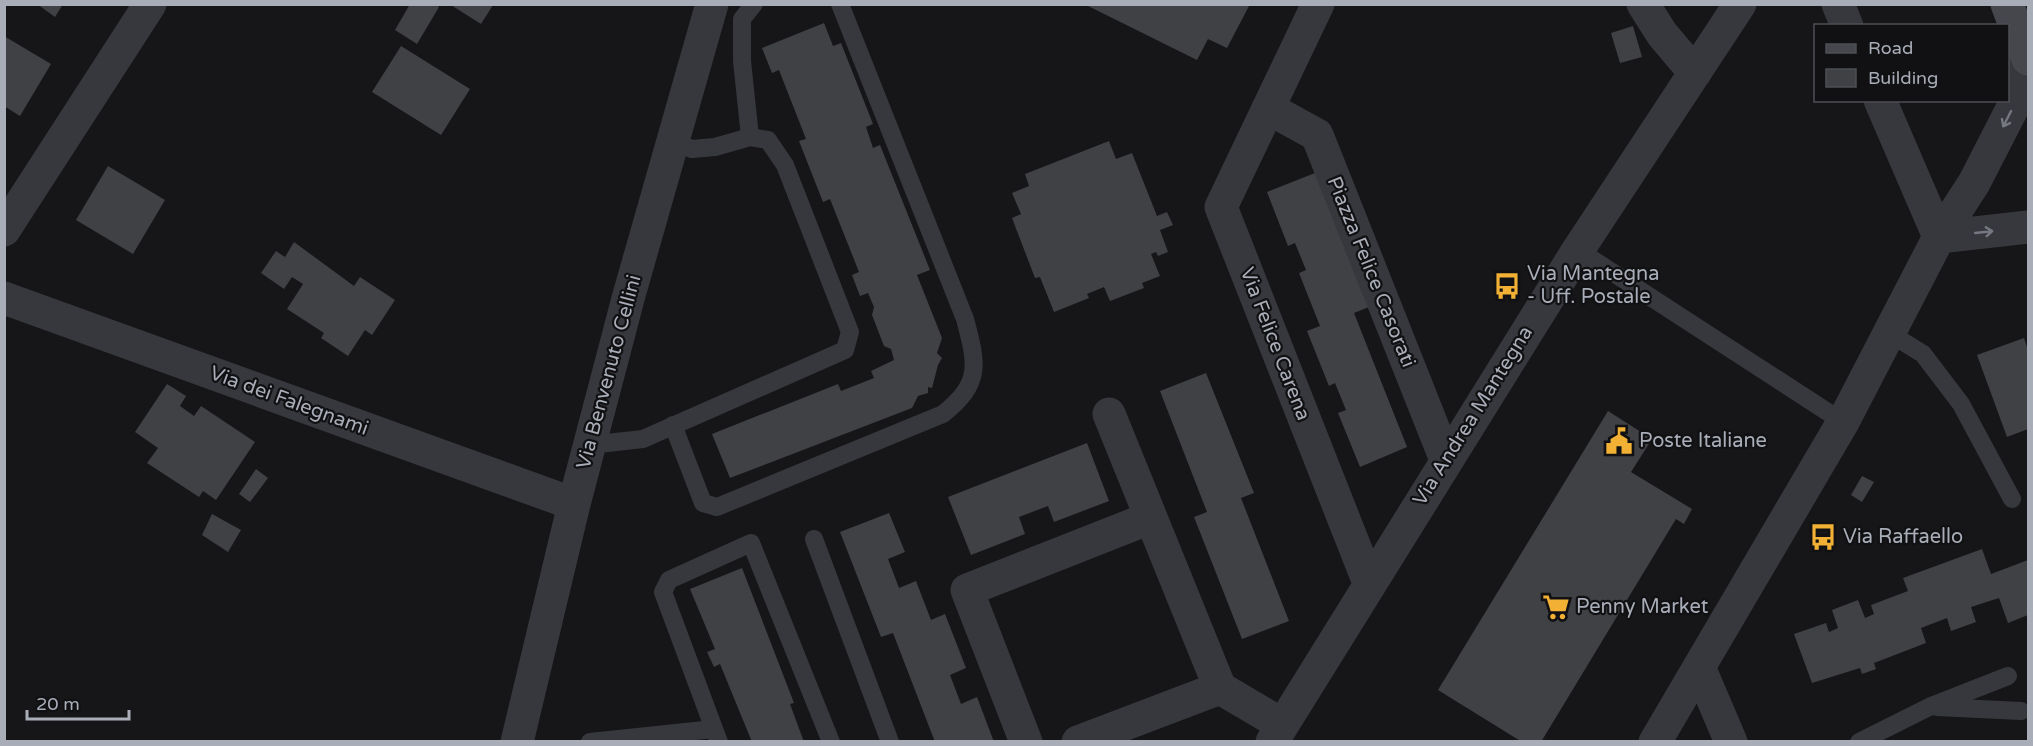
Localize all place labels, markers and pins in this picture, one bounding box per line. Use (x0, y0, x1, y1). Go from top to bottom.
place label: Via Mantegna - Uff. Postale (1527, 262, 1659, 309)
bus stop icon: Via Mantegna - Uff. Postale (1492, 271, 1522, 301)
public building icon: Poste Italiane (1604, 426, 1634, 456)
place label: Poste Italiane (1639, 429, 1767, 453)
bus stop icon: Via Raffaello (1808, 522, 1838, 552)
place label: Via Raffaello (1843, 525, 1963, 549)
supermarket icon: Penny Market (1541, 592, 1571, 622)
place label: Penny Market (1576, 595, 1709, 619)

